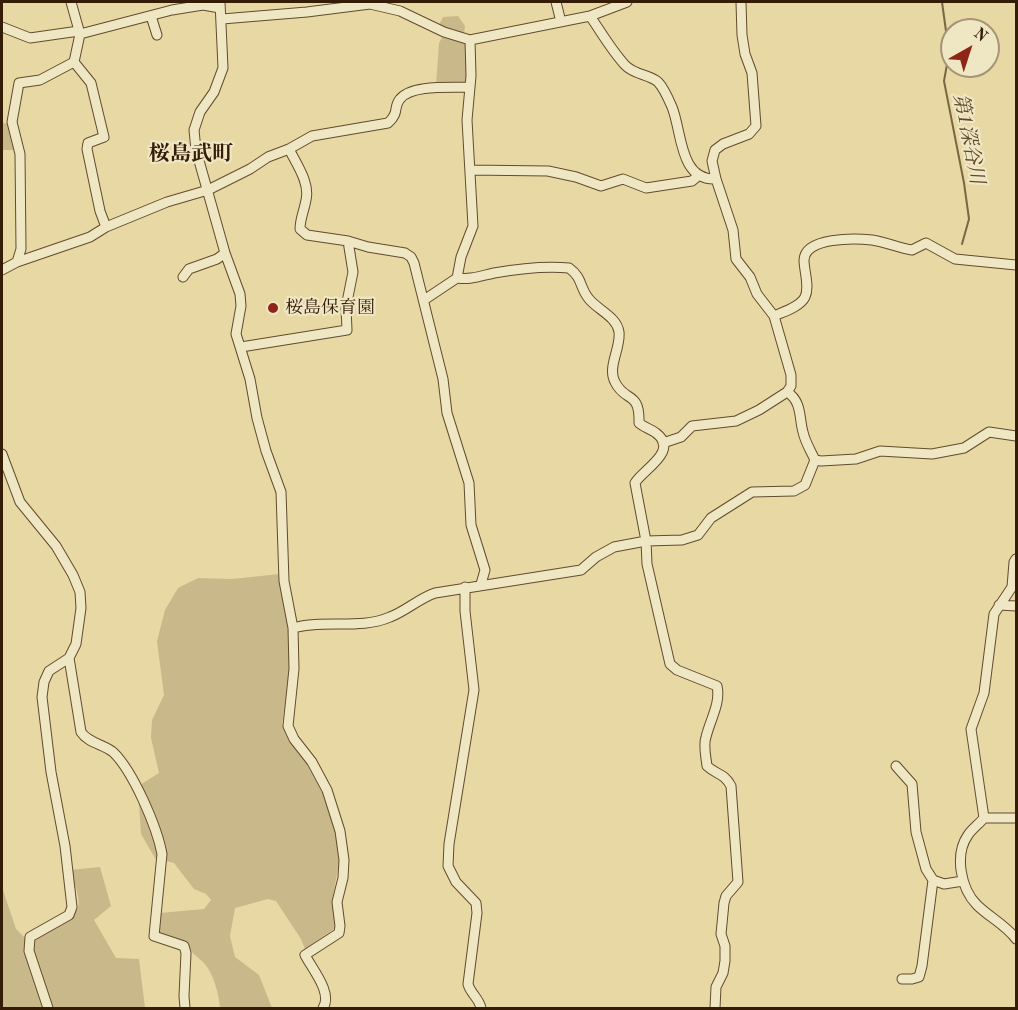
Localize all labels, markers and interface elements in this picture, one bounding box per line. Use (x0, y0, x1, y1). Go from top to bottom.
north arrow (940, 18, 1000, 78)
text: N (970, 25, 990, 46)
water label: 第1深谷川 (947, 92, 989, 186)
district label: 桜島武町 (149, 141, 233, 167)
place label: 桜島保育園 (285, 297, 375, 319)
marker: 桜島保育園 (266, 301, 280, 315)

